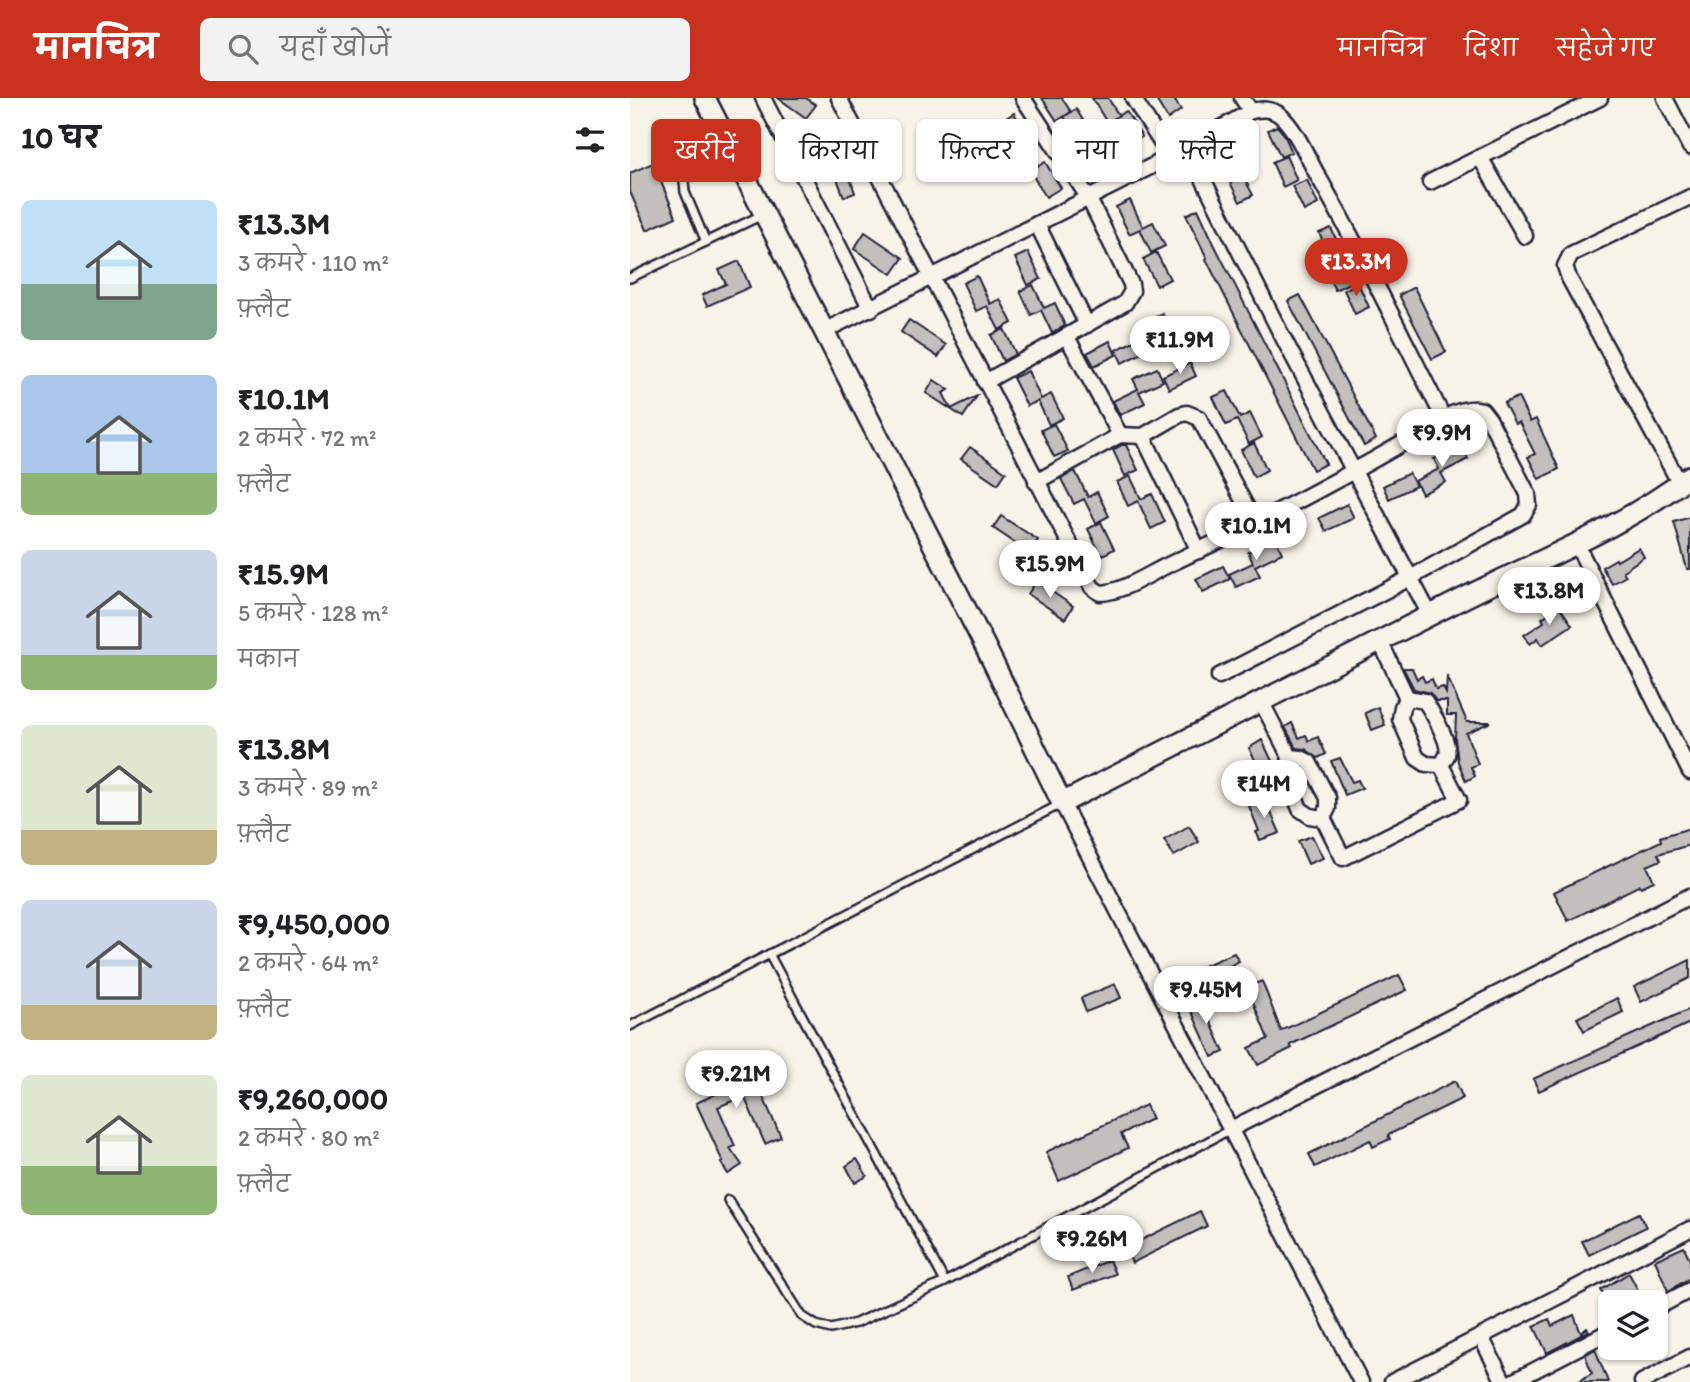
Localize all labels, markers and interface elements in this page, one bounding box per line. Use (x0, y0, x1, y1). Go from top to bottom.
search box (200, 18, 690, 81)
text: मानचित्र (35, 27, 158, 66)
icon: search (224, 30, 262, 68)
text: यहाँ खोजें (280, 31, 391, 63)
text: मानचित्र (1338, 33, 1426, 62)
text: दिशा (1464, 33, 1518, 62)
text: सहेजे गए (1556, 33, 1655, 62)
text: 10 घर (21, 119, 100, 156)
chip: खरीदें (651, 119, 761, 182)
chip: किराया (775, 119, 902, 182)
chip: फ़िल्टर (916, 119, 1038, 182)
chip: नया (1052, 119, 1142, 182)
chip: फ़्लैट (1156, 119, 1259, 182)
icon: filters (571, 121, 609, 159)
text: ₹13.3M (238, 205, 330, 242)
icon: home (77, 228, 161, 312)
pin: ₹13.3M (1299, 238, 1413, 298)
text: ₹13.3M (1321, 247, 1391, 275)
text: 3 कमरे · 110 m² (238, 249, 389, 277)
text: फ़्लैट (238, 295, 290, 323)
pin: ₹11.9M (1123, 316, 1237, 376)
text: ₹11.9M (1146, 325, 1214, 353)
text: ₹10.1M (238, 380, 330, 417)
icon: home (77, 403, 161, 487)
pin: ₹9.9M (1393, 410, 1491, 469)
text: ₹9.9M (1412, 418, 1472, 446)
text: 2 कमरे · 72 m² (238, 424, 377, 452)
text: फ़्लैट (238, 470, 290, 498)
pin: ₹10.1M (1199, 503, 1313, 562)
text: ₹10.1M (1221, 511, 1291, 539)
pin: ₹15.9M (993, 540, 1107, 600)
text: ₹15.9M (1015, 549, 1085, 577)
text: ₹15.9M (238, 555, 329, 592)
pin: ₹13.8M (1492, 568, 1606, 627)
text: ₹13.8M (1514, 576, 1584, 604)
icon: home (77, 578, 161, 662)
text: 5 कमरे · 128 m² (238, 599, 388, 627)
text: मकान (238, 645, 299, 673)
text: ₹13.8M (238, 730, 330, 767)
icon: home (77, 753, 161, 837)
pin: ₹14M (1223, 760, 1305, 820)
text: ₹14M (1237, 769, 1291, 797)
text: 3 कमरे · 89 m² (238, 774, 378, 802)
text: फ़्लैट (238, 820, 290, 848)
text: ₹9,450,000 (238, 905, 390, 942)
icon: home (77, 928, 161, 1012)
text: 2 कमरे · 64 m² (238, 949, 379, 977)
pin: ₹9.45M (1149, 967, 1263, 1026)
text: ₹9.45M (1170, 975, 1242, 1003)
text: फ़्लैट (238, 995, 290, 1023)
pin: ₹9.21M (679, 1051, 793, 1110)
text: ₹9.21M (701, 1059, 771, 1087)
text: ₹9,260,000 (238, 1080, 388, 1117)
icon: home (77, 1103, 161, 1187)
text: 2 कमरे · 80 m² (238, 1124, 380, 1152)
text: फ़्लैट (238, 1170, 290, 1198)
pin: ₹9.26M (1035, 1216, 1149, 1275)
text: ₹9.26M (1056, 1224, 1128, 1252)
map controls (1598, 1290, 1668, 1360)
button: layers (1598, 1290, 1668, 1360)

